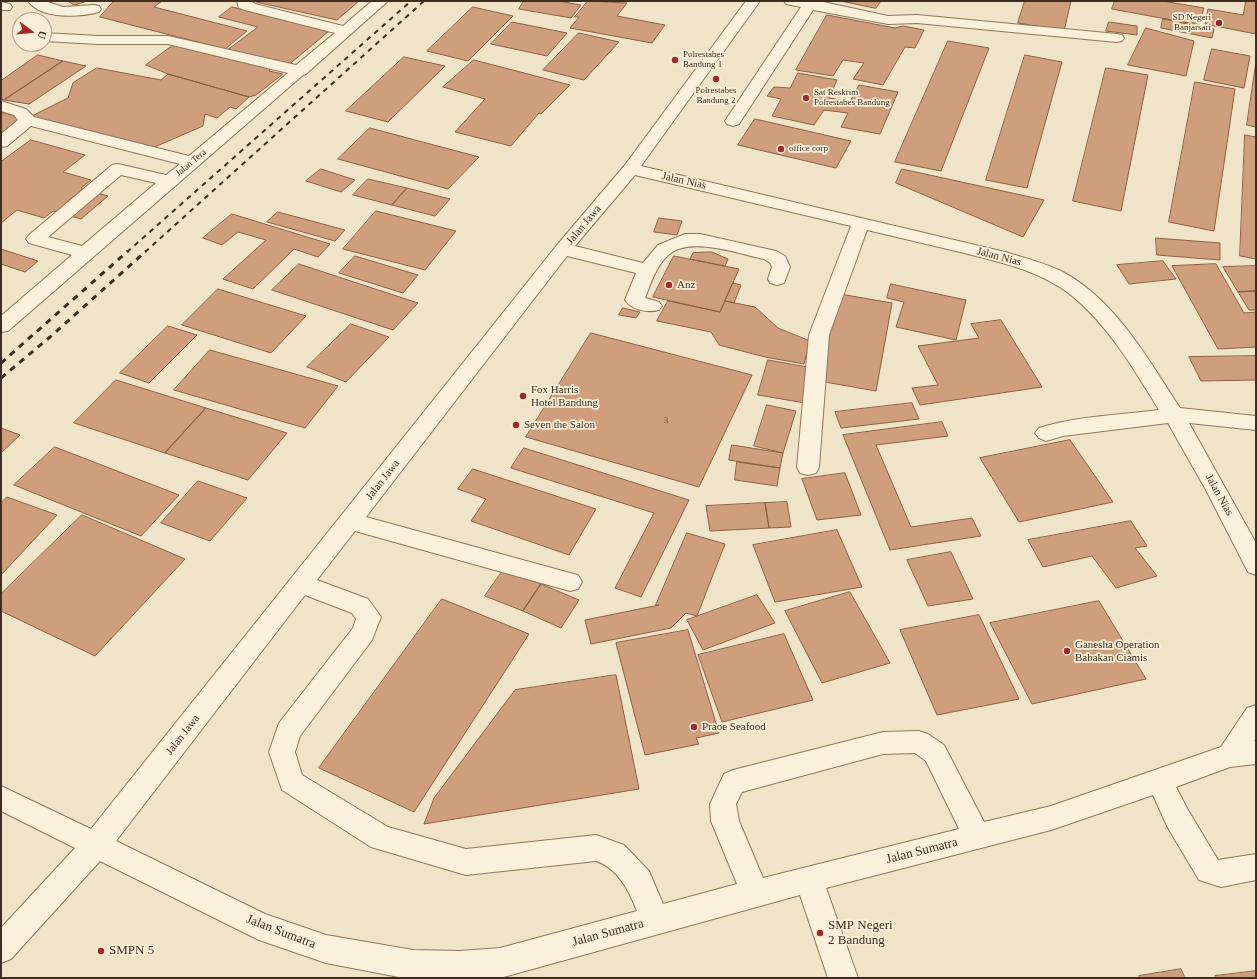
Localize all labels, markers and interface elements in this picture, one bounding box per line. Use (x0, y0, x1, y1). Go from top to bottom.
north arrow (12, 12, 52, 52)
place label: SD Negeri Banjarsari (1173, 13, 1211, 34)
marker: SD Negeri Banjarsari (1214, 18, 1224, 28)
text: U (36, 30, 49, 41)
place label: Polrestabes Bandung 1 (683, 50, 724, 71)
marker: Polrestabes Bandung 1 (670, 55, 680, 65)
marker: Polrestabes Bandung 2 (711, 74, 721, 84)
place label: Polrestabes Bandung 2 (696, 86, 736, 107)
place label: Sat Reskrim Polrestabes Bandung (814, 88, 890, 109)
marker: Sat Reskrim Polrestabes Bandung (801, 93, 811, 103)
marker: office corp (776, 144, 786, 154)
place label: office corp (789, 144, 828, 154)
street label: Jalan Tera (174, 147, 208, 179)
street label: Jalan Nias (660, 169, 708, 193)
street label: Jalan Jawa (564, 203, 604, 247)
street label: Jalan Nias (975, 245, 1023, 269)
place label: Anz (677, 278, 695, 292)
marker: Anz (664, 280, 674, 290)
place label: Fox Harris Hotel Bandung (531, 383, 598, 409)
marker: Fox Harris Hotel Bandung (518, 391, 528, 401)
house number: 3 (664, 416, 668, 426)
place label: Seven the Salon (524, 418, 595, 432)
marker: Seven the Salon (511, 420, 521, 430)
street label: Jalan Jawa (363, 457, 403, 503)
street label: Jalan Nias (1202, 472, 1236, 518)
place label: Ganesha Operation Babakan Ciamis (1075, 638, 1160, 664)
marker: Ganesha Operation Babakan Ciamis (1062, 646, 1072, 656)
street label: Jalan Jawa (163, 712, 203, 758)
place label: Praoe Seafood (702, 720, 766, 734)
marker: Praoe Seafood (689, 722, 699, 732)
street label: Jalan Sumatra (885, 835, 959, 867)
street label: Jalan Sumatra (244, 912, 318, 952)
street label: Jalan Sumatra (571, 916, 645, 950)
place label: SMP Negeri 2 Bandung (828, 918, 893, 949)
marker: SMP Negeri 2 Bandung (815, 928, 825, 938)
place label: SMPN 5 (109, 943, 154, 959)
marker: SMPN 5 (96, 946, 106, 956)

